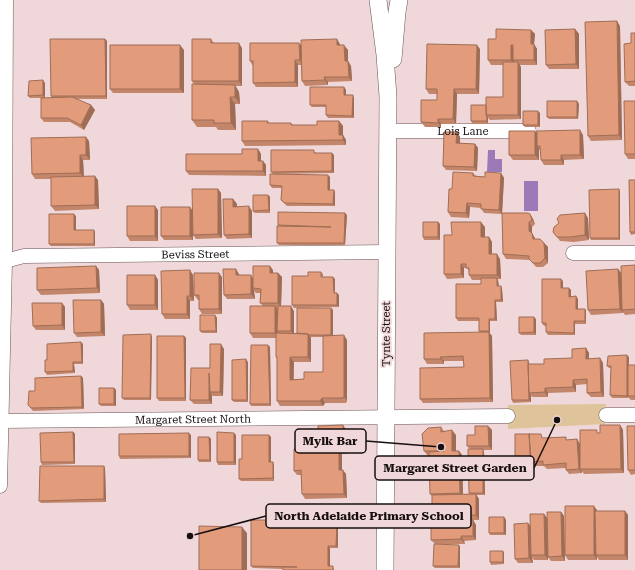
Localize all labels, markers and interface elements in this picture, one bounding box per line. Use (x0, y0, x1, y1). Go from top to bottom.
street label: Lois Lane (437, 125, 489, 138)
street label: Beviss Street (161, 248, 229, 261)
street label: Tynte Street (380, 301, 393, 367)
street label: Margaret Street North (135, 413, 251, 427)
callout: Mylk Bar (295, 429, 366, 453)
text: Mylk Bar (302, 434, 358, 448)
callout: Margaret Street Garden (375, 456, 534, 480)
text: Margaret Street Garden (383, 461, 527, 475)
callout: North Adelaide Primary School (266, 504, 471, 528)
text: North Adelaide Primary School (274, 509, 464, 523)

